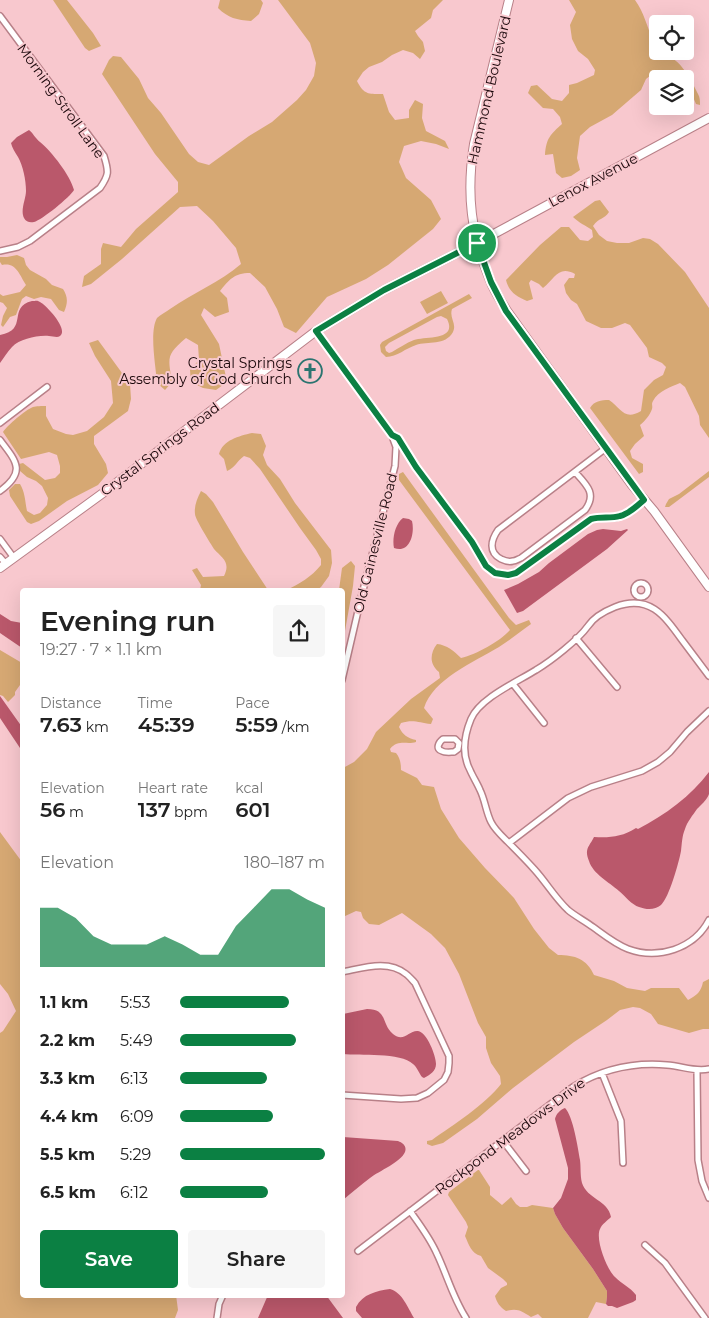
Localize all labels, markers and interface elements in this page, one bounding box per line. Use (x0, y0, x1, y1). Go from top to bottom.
street label: Hammond Boulevard (463, 14, 515, 166)
map controls (649, 15, 694, 115)
button: locate (649, 15, 694, 60)
street label: Morning Stroll Lane (13, 40, 109, 162)
button: layers (649, 70, 694, 115)
street label: Lenox Avenue (545, 149, 641, 211)
pin (456, 222, 498, 264)
icon: arrive (463, 229, 491, 257)
place label: Crystal Springs Assembly of God Church (119, 354, 292, 388)
church icon: Crystal Springs Assembly of God Church (297, 358, 323, 384)
street label: Crystal Springs Road (97, 398, 223, 500)
street label: Old Gainesville Road (349, 471, 401, 615)
text: Evening run (40, 604, 215, 638)
button: share (273, 605, 325, 657)
text: 19:27 · 7 × 1.1 km (40, 640, 162, 659)
text: Distance (40, 694, 102, 712)
text: Time (138, 694, 173, 712)
text: Pace (235, 694, 270, 712)
text: 7.63 (40, 712, 82, 737)
text: 45:39 (138, 712, 195, 737)
text: 5:59 (235, 712, 278, 737)
text: km (82, 718, 109, 736)
text: /km (278, 718, 310, 736)
text: Elevation (40, 779, 105, 797)
text: Heart rate (138, 779, 208, 797)
text: kcal (235, 779, 263, 797)
text: 56 (40, 797, 65, 822)
text: 137 (138, 797, 170, 822)
text: 601 (235, 797, 271, 822)
text: m (65, 803, 84, 821)
text: bpm (170, 803, 208, 821)
text: Elevation (40, 853, 114, 872)
text: 180–187 m (244, 853, 325, 872)
text: 1.1 km (40, 993, 88, 1012)
text: 5:53 (120, 993, 150, 1012)
text: 2.2 km (40, 1031, 95, 1050)
text: 5:49 (120, 1031, 153, 1050)
text: 3.3 km (40, 1069, 95, 1088)
text: 6:13 (120, 1069, 148, 1088)
street label: Rockpond Meadows Drive (431, 1074, 589, 1198)
text: 4.4 km (40, 1107, 98, 1126)
text: 6:09 (120, 1107, 153, 1126)
text: 5.5 km (40, 1145, 95, 1164)
text: 5:29 (120, 1145, 151, 1164)
text: 6.5 km (40, 1183, 96, 1202)
text: 6:12 (120, 1183, 148, 1202)
button: Save (40, 1230, 178, 1288)
button: Share (188, 1230, 325, 1288)

